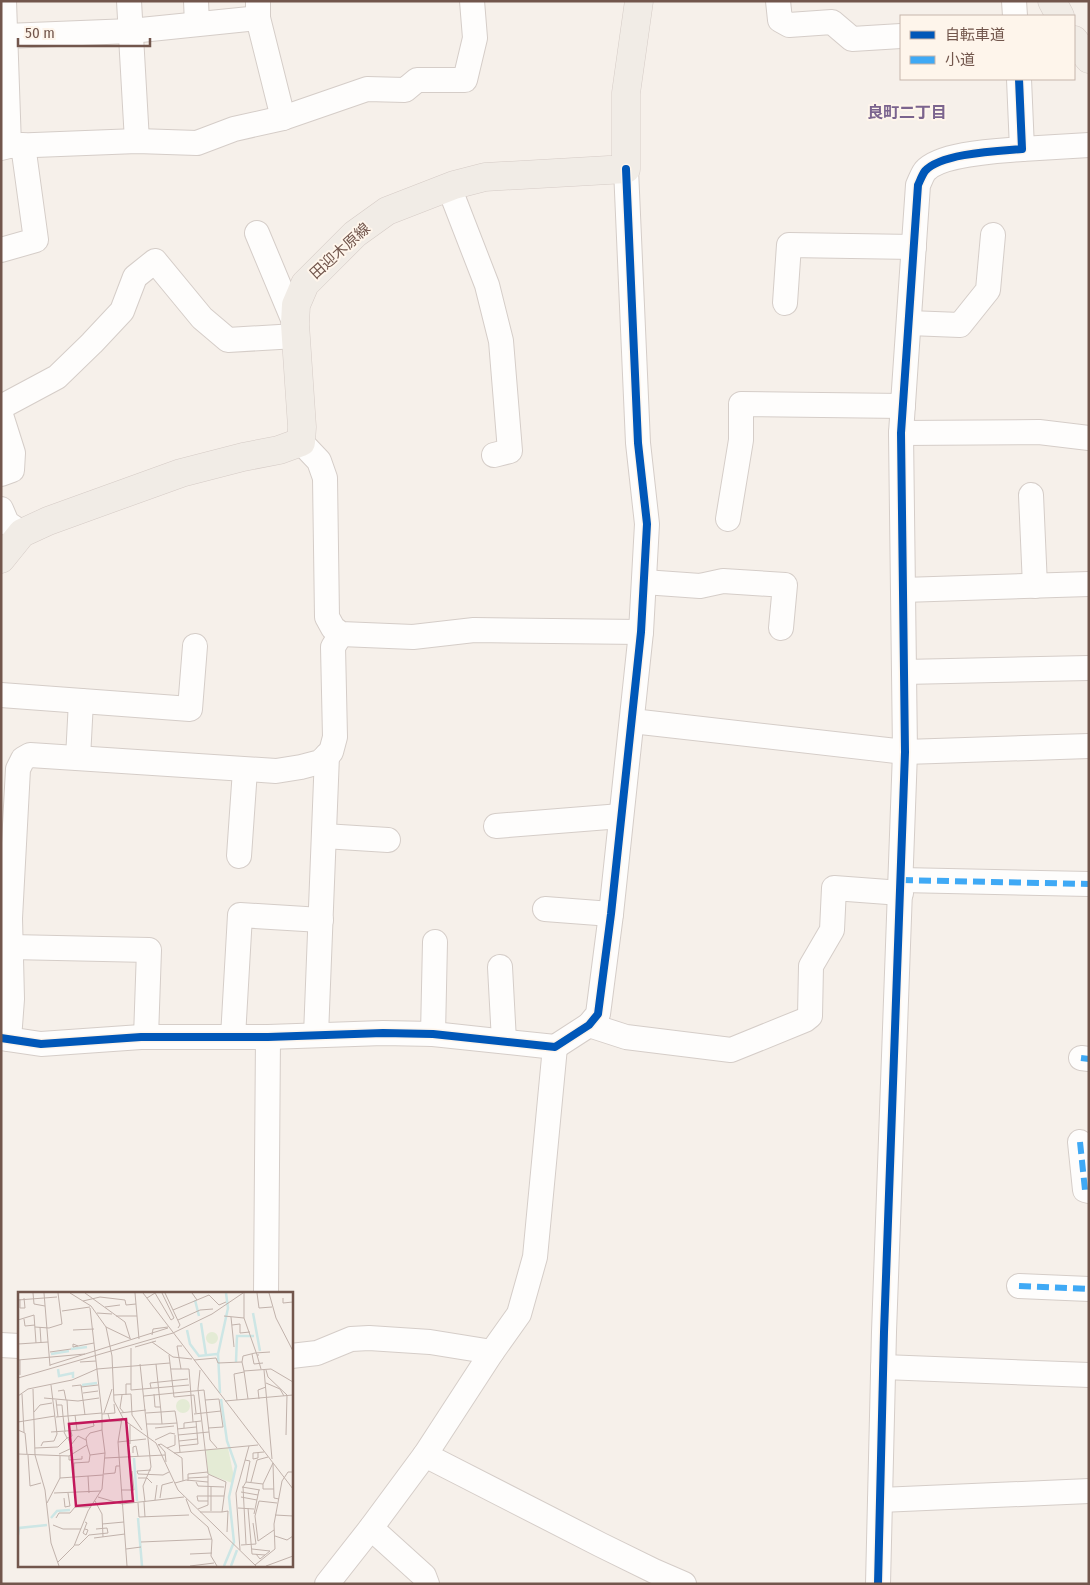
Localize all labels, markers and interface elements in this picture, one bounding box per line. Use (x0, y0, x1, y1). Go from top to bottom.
scale bar (18, 15, 150, 47)
legend (900, 15, 1075, 80)
text: 50 m (25, 24, 55, 42)
text: 自転車道 (945, 26, 1005, 44)
text: 小道 (945, 51, 975, 69)
district label: 良町二丁目 (867, 103, 947, 122)
street label: 田迎木原線 (306, 219, 374, 283)
inset map (18, 1292, 292, 1568)

